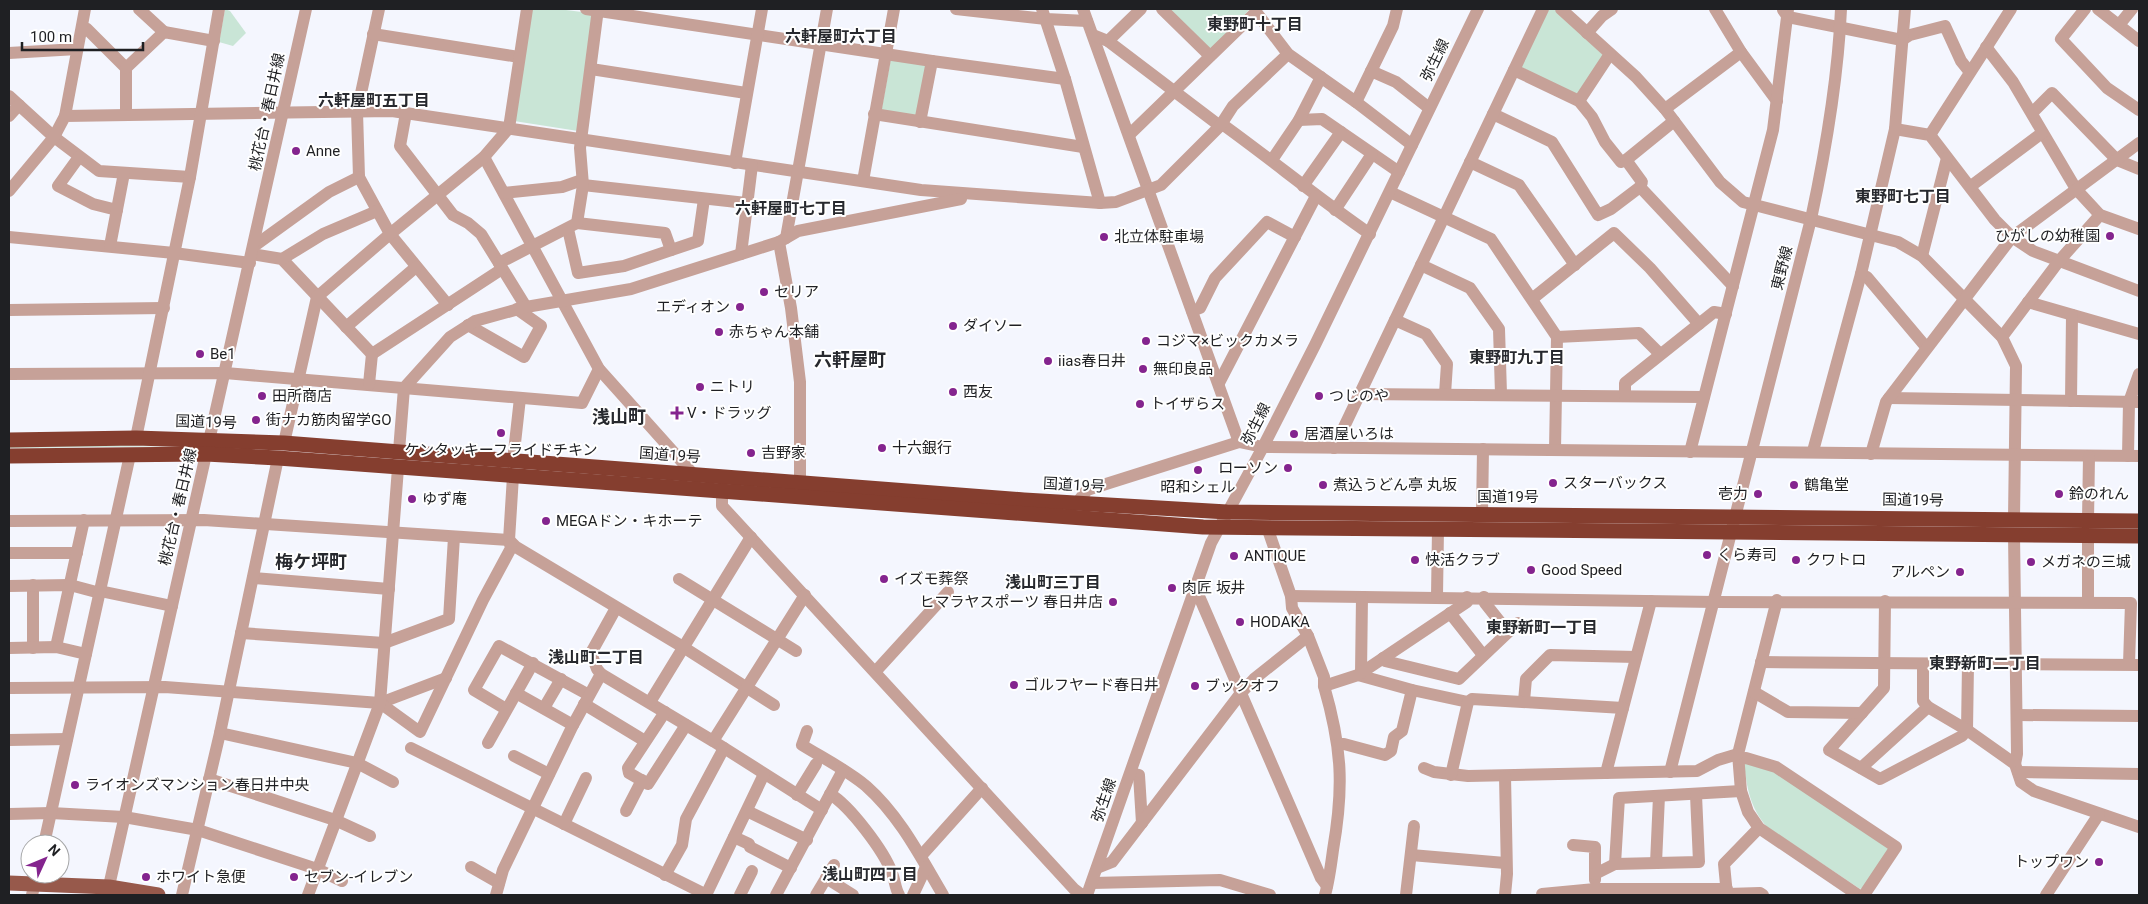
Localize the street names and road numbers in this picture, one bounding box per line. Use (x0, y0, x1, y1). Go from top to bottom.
street label: 弥生線 (1417, 36, 1453, 84)
street label: 桃花台・春日井線 (246, 51, 288, 173)
street label: 東野線 (1768, 244, 1796, 292)
street label: 弥生線 (1238, 400, 1274, 448)
street label: 国道19号 (175, 412, 237, 432)
street label: 国道19号 (639, 444, 701, 466)
street label: 桃花台・春日井線 (156, 447, 200, 567)
street label: 国道19号 (1043, 474, 1105, 496)
street label: 国道19号 (1477, 488, 1539, 506)
street label: 国道19号 (1882, 490, 1944, 510)
street label: 弥生線 (1088, 776, 1120, 824)

